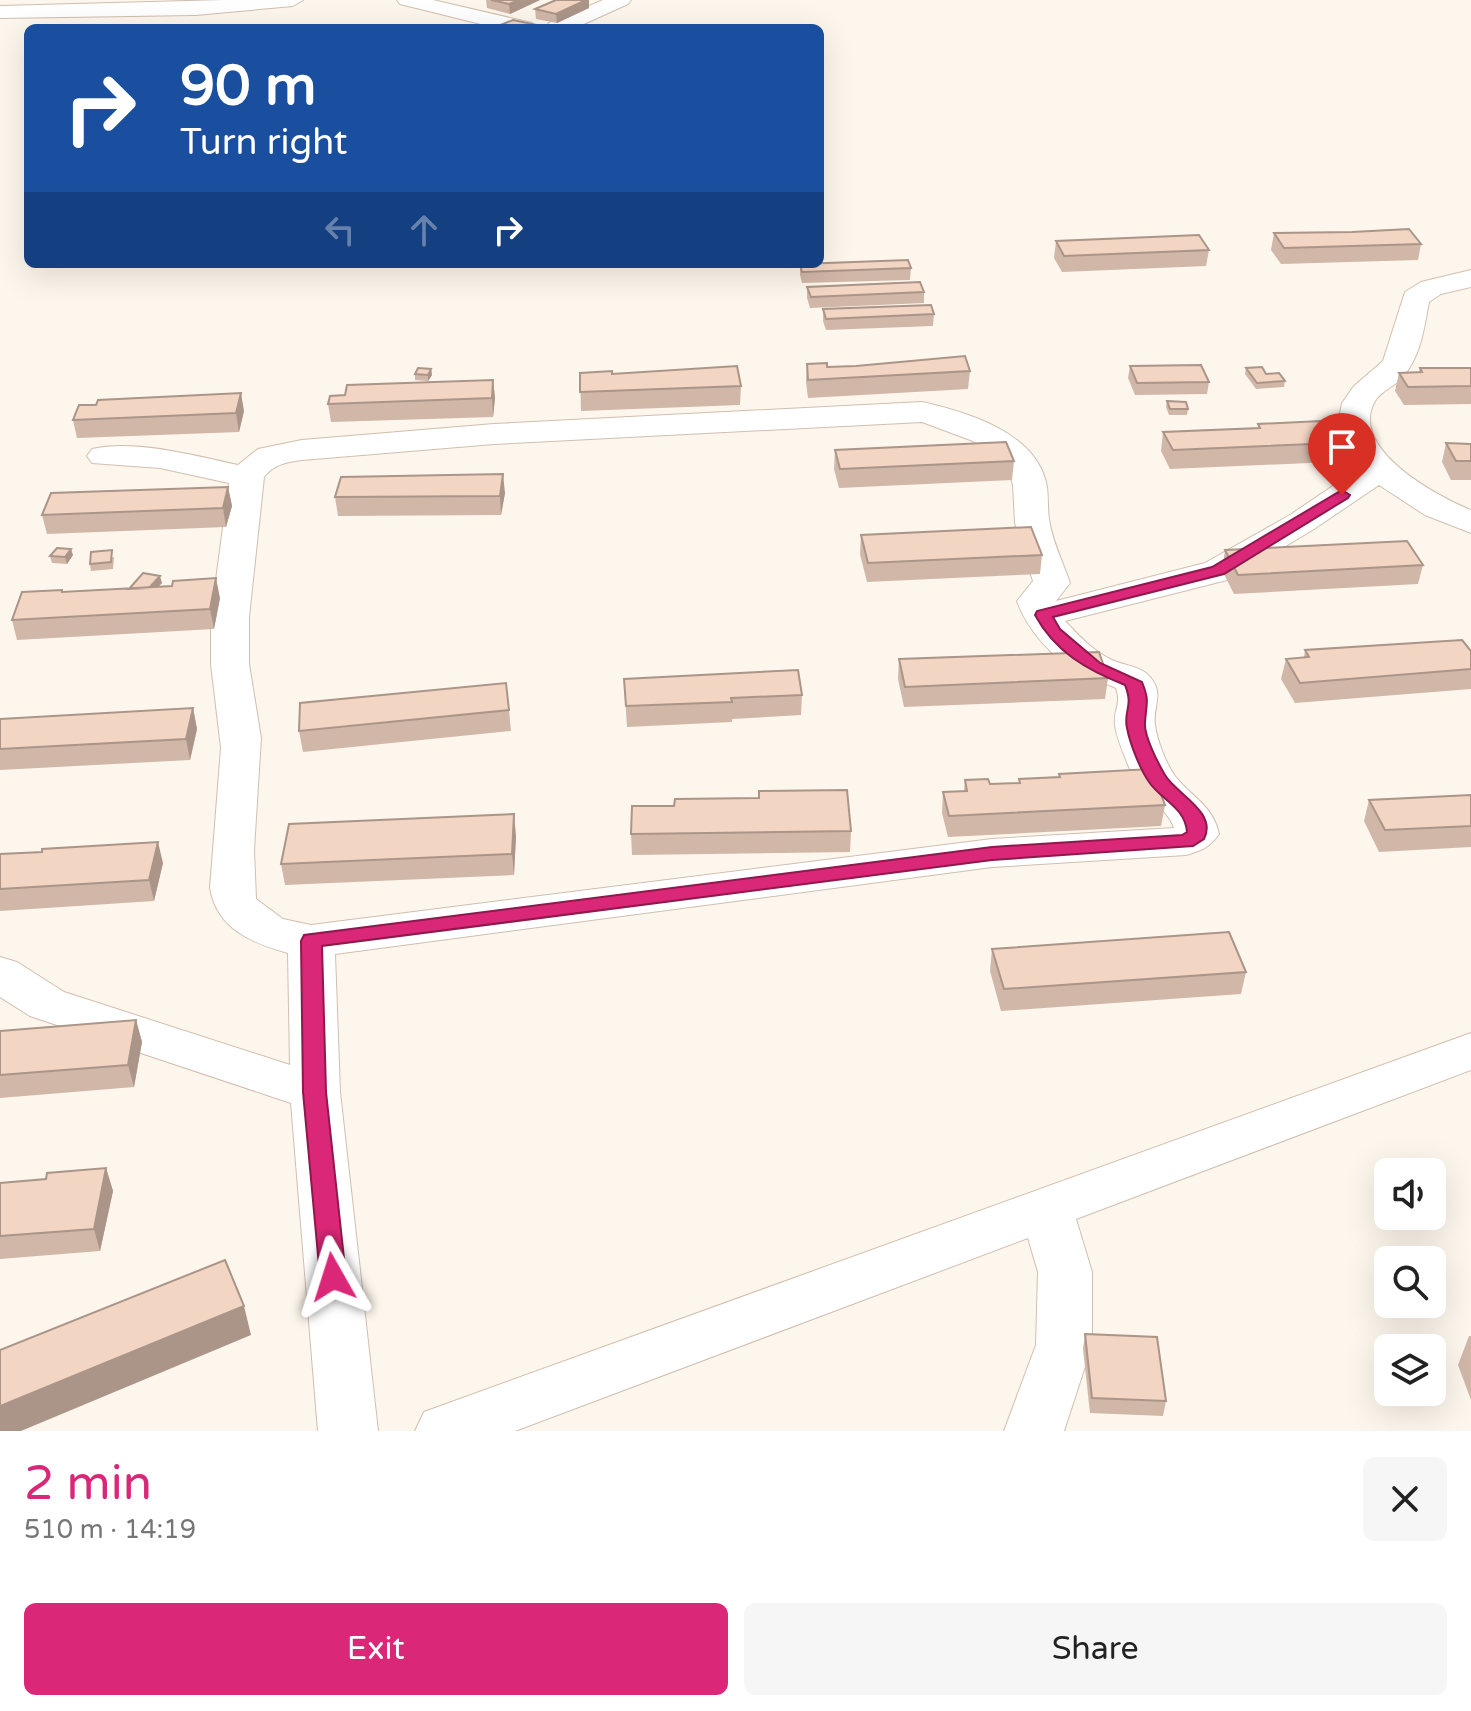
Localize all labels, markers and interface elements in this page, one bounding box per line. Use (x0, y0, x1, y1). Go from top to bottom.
text: 90 m (180, 53, 316, 120)
icon: right (48, 56, 152, 160)
text: Turn right (180, 121, 347, 164)
icon: left (318, 208, 362, 252)
icon: ahead (402, 208, 446, 252)
icon: right (486, 208, 530, 252)
pin (1308, 413, 1376, 495)
icon: arrive (1320, 425, 1364, 469)
map controls (1374, 1158, 1446, 1406)
button: sound (1374, 1158, 1446, 1230)
position arrow (291, 1235, 375, 1319)
button: search (1374, 1246, 1446, 1318)
button: layers (1374, 1334, 1446, 1406)
text: 2 min (24, 1455, 152, 1513)
button: close (1363, 1457, 1447, 1541)
text: 510 m · 14:19 (24, 1514, 196, 1545)
button: Exit (24, 1603, 728, 1695)
button: Share (744, 1603, 1447, 1695)

